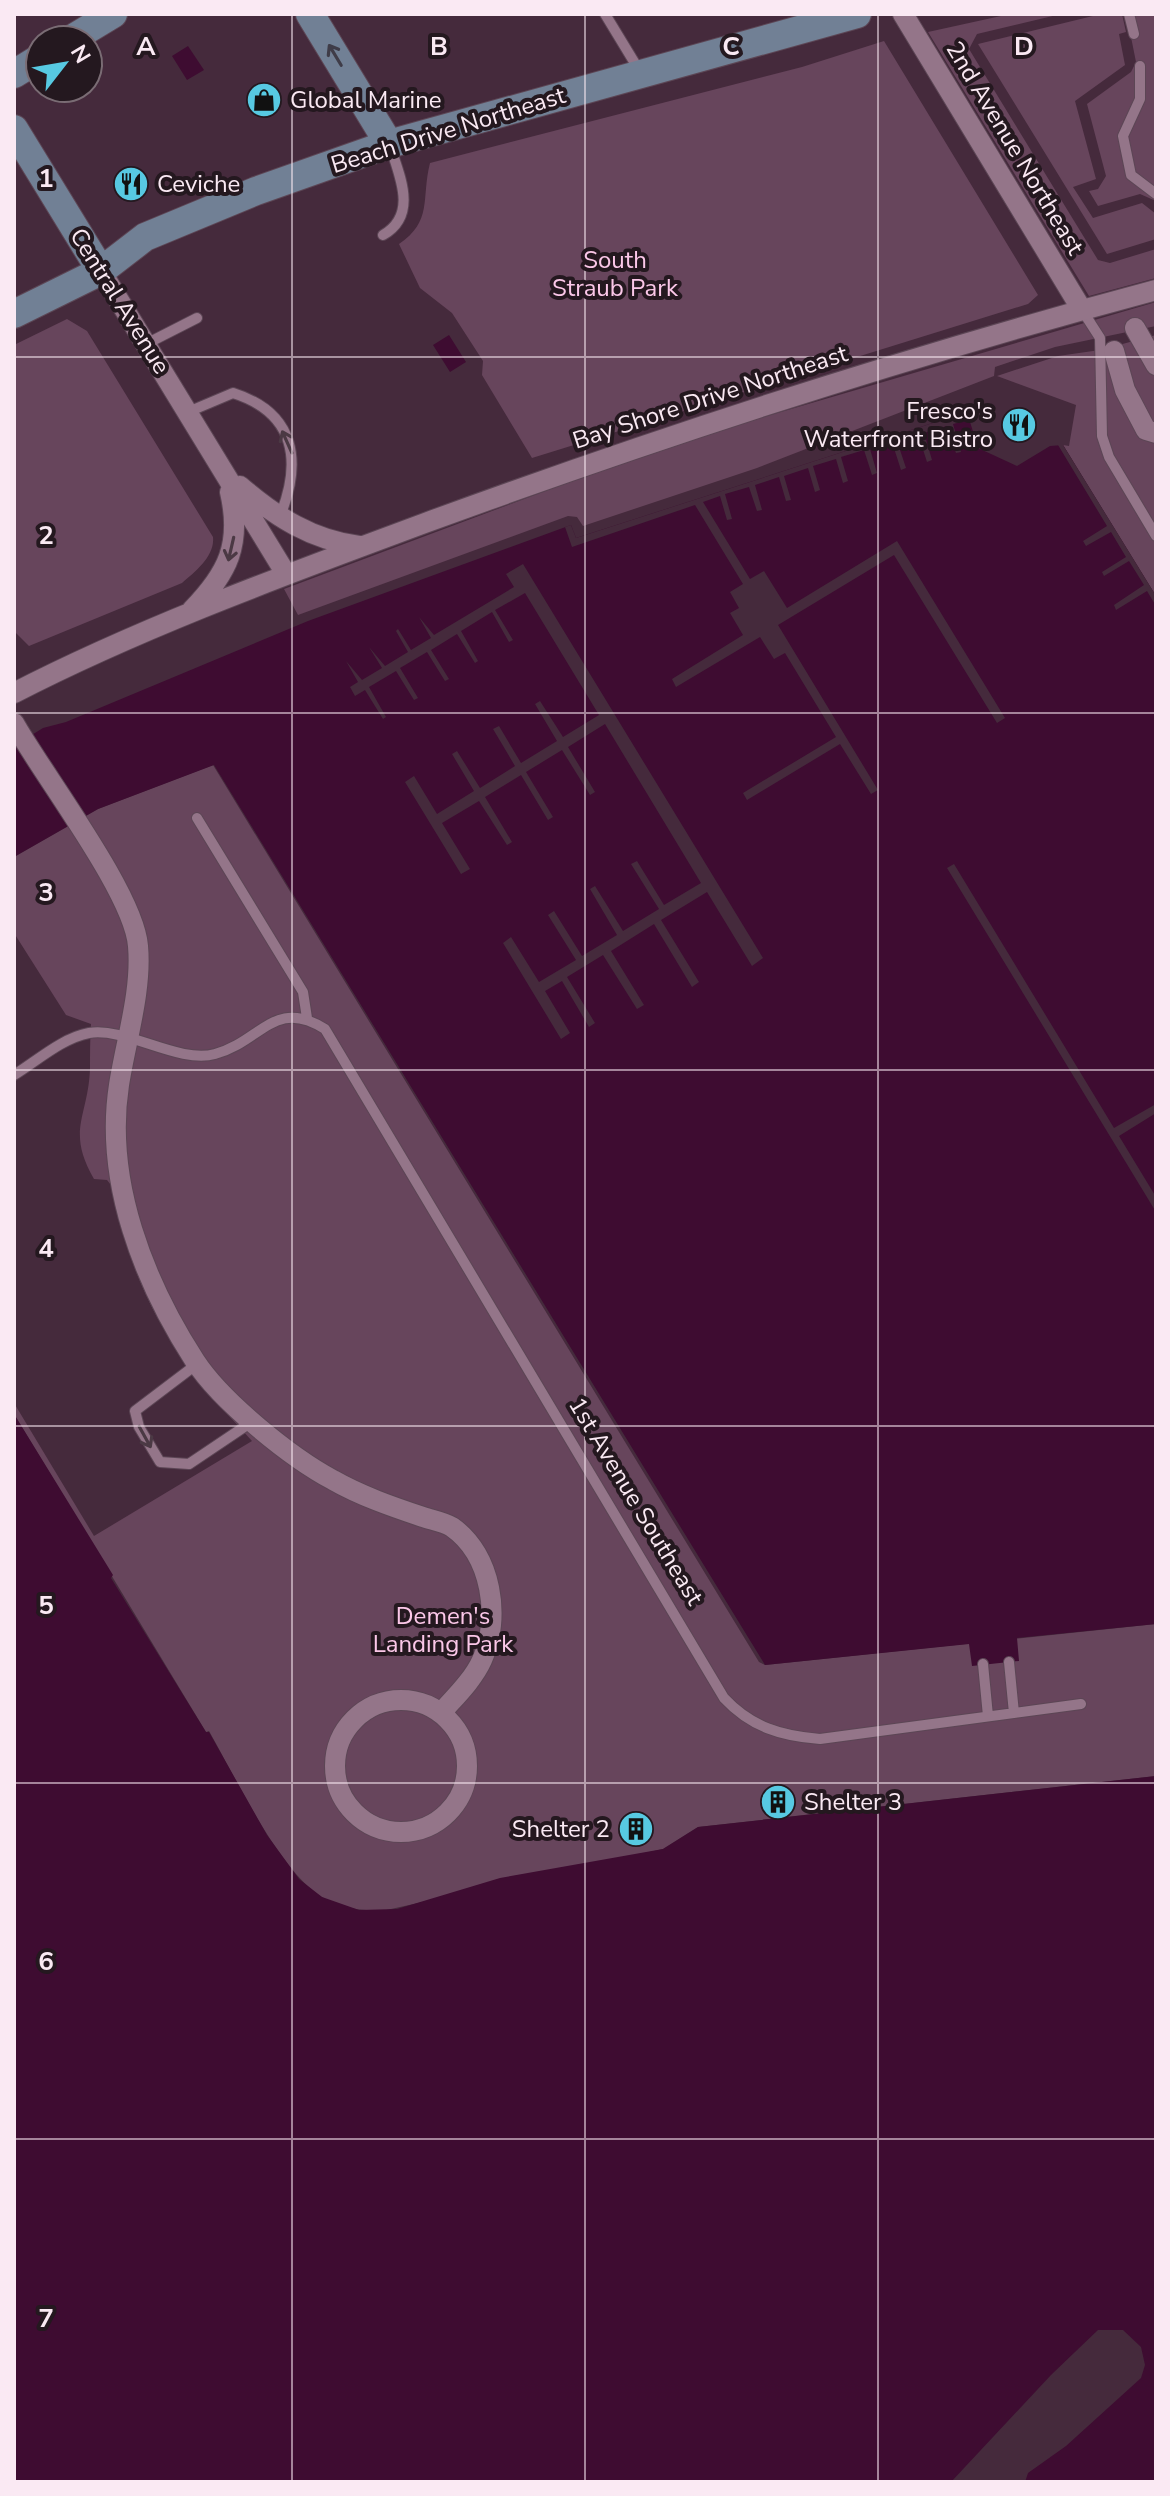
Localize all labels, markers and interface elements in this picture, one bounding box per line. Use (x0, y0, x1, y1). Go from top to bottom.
north arrow (24, 24, 104, 104)
text: A (136, 29, 156, 64)
text: B (430, 29, 448, 64)
text: C (722, 29, 740, 64)
text: D (1014, 29, 1034, 64)
street label: 2nd Avenue Northeast (939, 35, 1092, 261)
text: N (63, 39, 97, 69)
one-way arrow (326, 44, 342, 67)
street label: Beach Drive Northeast (327, 79, 570, 181)
shop icon: Global Marine (245, 81, 283, 119)
place label: Global Marine (290, 84, 442, 116)
text: 1 (38, 161, 54, 196)
restaurant icon: Ceviche (112, 165, 150, 203)
place label: Ceviche (157, 168, 240, 200)
street label: Central Avenue (62, 222, 178, 380)
park label: South Straub Park (552, 244, 679, 304)
street label: Bay Shore Drive Northeast (568, 337, 852, 457)
place label: Fresco's Waterfront Bistro (804, 395, 993, 455)
restaurant icon: Fresco's Waterfront Bistro (1000, 406, 1038, 444)
one-way arrow (278, 430, 293, 455)
text: 2 (38, 518, 54, 553)
one-way arrow (222, 535, 237, 561)
text: 3 (38, 875, 54, 910)
text: 4 (38, 1231, 54, 1266)
street label: 1st Avenue Southeast (561, 1391, 711, 1611)
one-way arrow (137, 1425, 153, 1448)
text: 5 (38, 1588, 54, 1623)
park label: Demen's Landing Park (373, 1600, 514, 1660)
building icon: Shelter 3 (759, 1783, 797, 1821)
place label: Shelter 3 (804, 1786, 902, 1818)
building icon: Shelter 2 (617, 1810, 655, 1848)
place label: Shelter 2 (512, 1813, 610, 1845)
text: 6 (38, 1944, 54, 1979)
text: 7 (38, 2301, 54, 2336)

